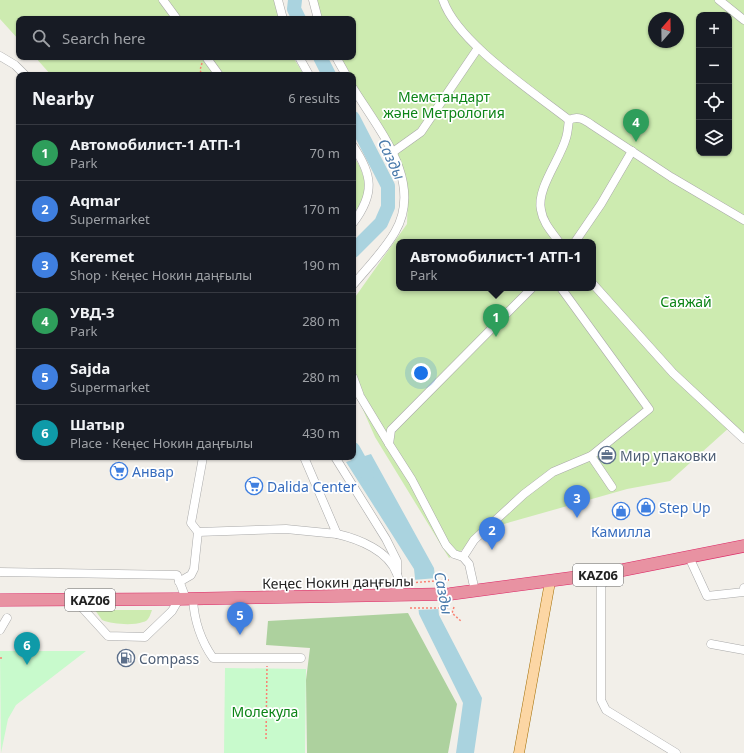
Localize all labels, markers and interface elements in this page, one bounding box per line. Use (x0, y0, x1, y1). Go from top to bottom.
north arrow (648, 12, 684, 48)
map controls (696, 12, 732, 156)
button: + (696, 12, 732, 48)
search box (16, 16, 356, 60)
icon: search (30, 27, 52, 49)
text: Search here (62, 28, 145, 48)
button: − (696, 48, 732, 84)
button: locate (696, 84, 732, 120)
text: Nearby (32, 87, 94, 110)
park label: Мемстандарт және Метрология (383, 87, 505, 122)
text: 6 results (288, 89, 340, 107)
pin: 4 (623, 109, 649, 142)
button: layers (696, 120, 732, 156)
text: Автомобилист-1 АТП-1 (70, 134, 242, 154)
water label: Сазды (374, 135, 410, 183)
text: 1 (41, 144, 49, 162)
text: 70 m (310, 144, 340, 162)
text: Park (70, 154, 97, 172)
text: Aqmar (70, 190, 120, 210)
text: 2 (41, 200, 49, 218)
text: 170 m (302, 200, 340, 218)
text: Supermarket (70, 210, 150, 228)
popup (396, 239, 596, 291)
text: Keremet (70, 246, 134, 266)
text: Автомобилист-1 АТП-1 (410, 246, 582, 266)
text: 3 (41, 256, 49, 274)
text: 190 m (302, 256, 340, 274)
text: Shop · Кеңес Нокин даңғылы (70, 266, 252, 284)
text: Park (410, 266, 438, 284)
park label: Саяжай (660, 292, 712, 311)
text: УВД-3 (70, 302, 115, 322)
pin: 1 (483, 304, 509, 337)
text: 4 (41, 312, 49, 330)
text: 280 m (302, 312, 340, 330)
text: Park (70, 322, 97, 340)
text: Sajda (70, 358, 110, 378)
your location (411, 363, 431, 383)
text: 5 (41, 368, 49, 386)
text: 280 m (302, 368, 340, 386)
text: Supermarket (70, 378, 150, 396)
text: Шатыр (70, 414, 125, 434)
text: 6 (41, 424, 49, 442)
text: 430 m (302, 424, 340, 442)
text: Place · Кеңес Нокин даңғылы (70, 434, 253, 452)
office icon: Мир упаковки (597, 445, 617, 465)
place label: Мир упаковки (620, 446, 716, 465)
supermarket icon: Анвар (109, 461, 129, 481)
place label: Анвар (132, 462, 174, 481)
supermarket icon: Dalida Center (244, 476, 264, 496)
place label: Dalida Center (267, 477, 357, 496)
pin: 3 (564, 485, 590, 518)
shop icon: Step Up (636, 497, 656, 517)
place label: Step Up (659, 498, 711, 517)
shop icon: Камилла (611, 501, 631, 521)
pin: 2 (479, 517, 505, 550)
place label: Камилла (591, 522, 651, 541)
road number: KАZ06 (573, 564, 623, 586)
water label: Сазды (430, 570, 458, 616)
street label: Кеңес Нокин даңғылы (262, 571, 414, 593)
road number: KАZ06 (65, 589, 115, 611)
pin: 5 (227, 602, 253, 635)
pin: 6 (14, 632, 40, 665)
fuel station icon: Compass (116, 648, 136, 668)
place label: Compass (139, 649, 200, 668)
park label: Молекула (232, 702, 298, 721)

